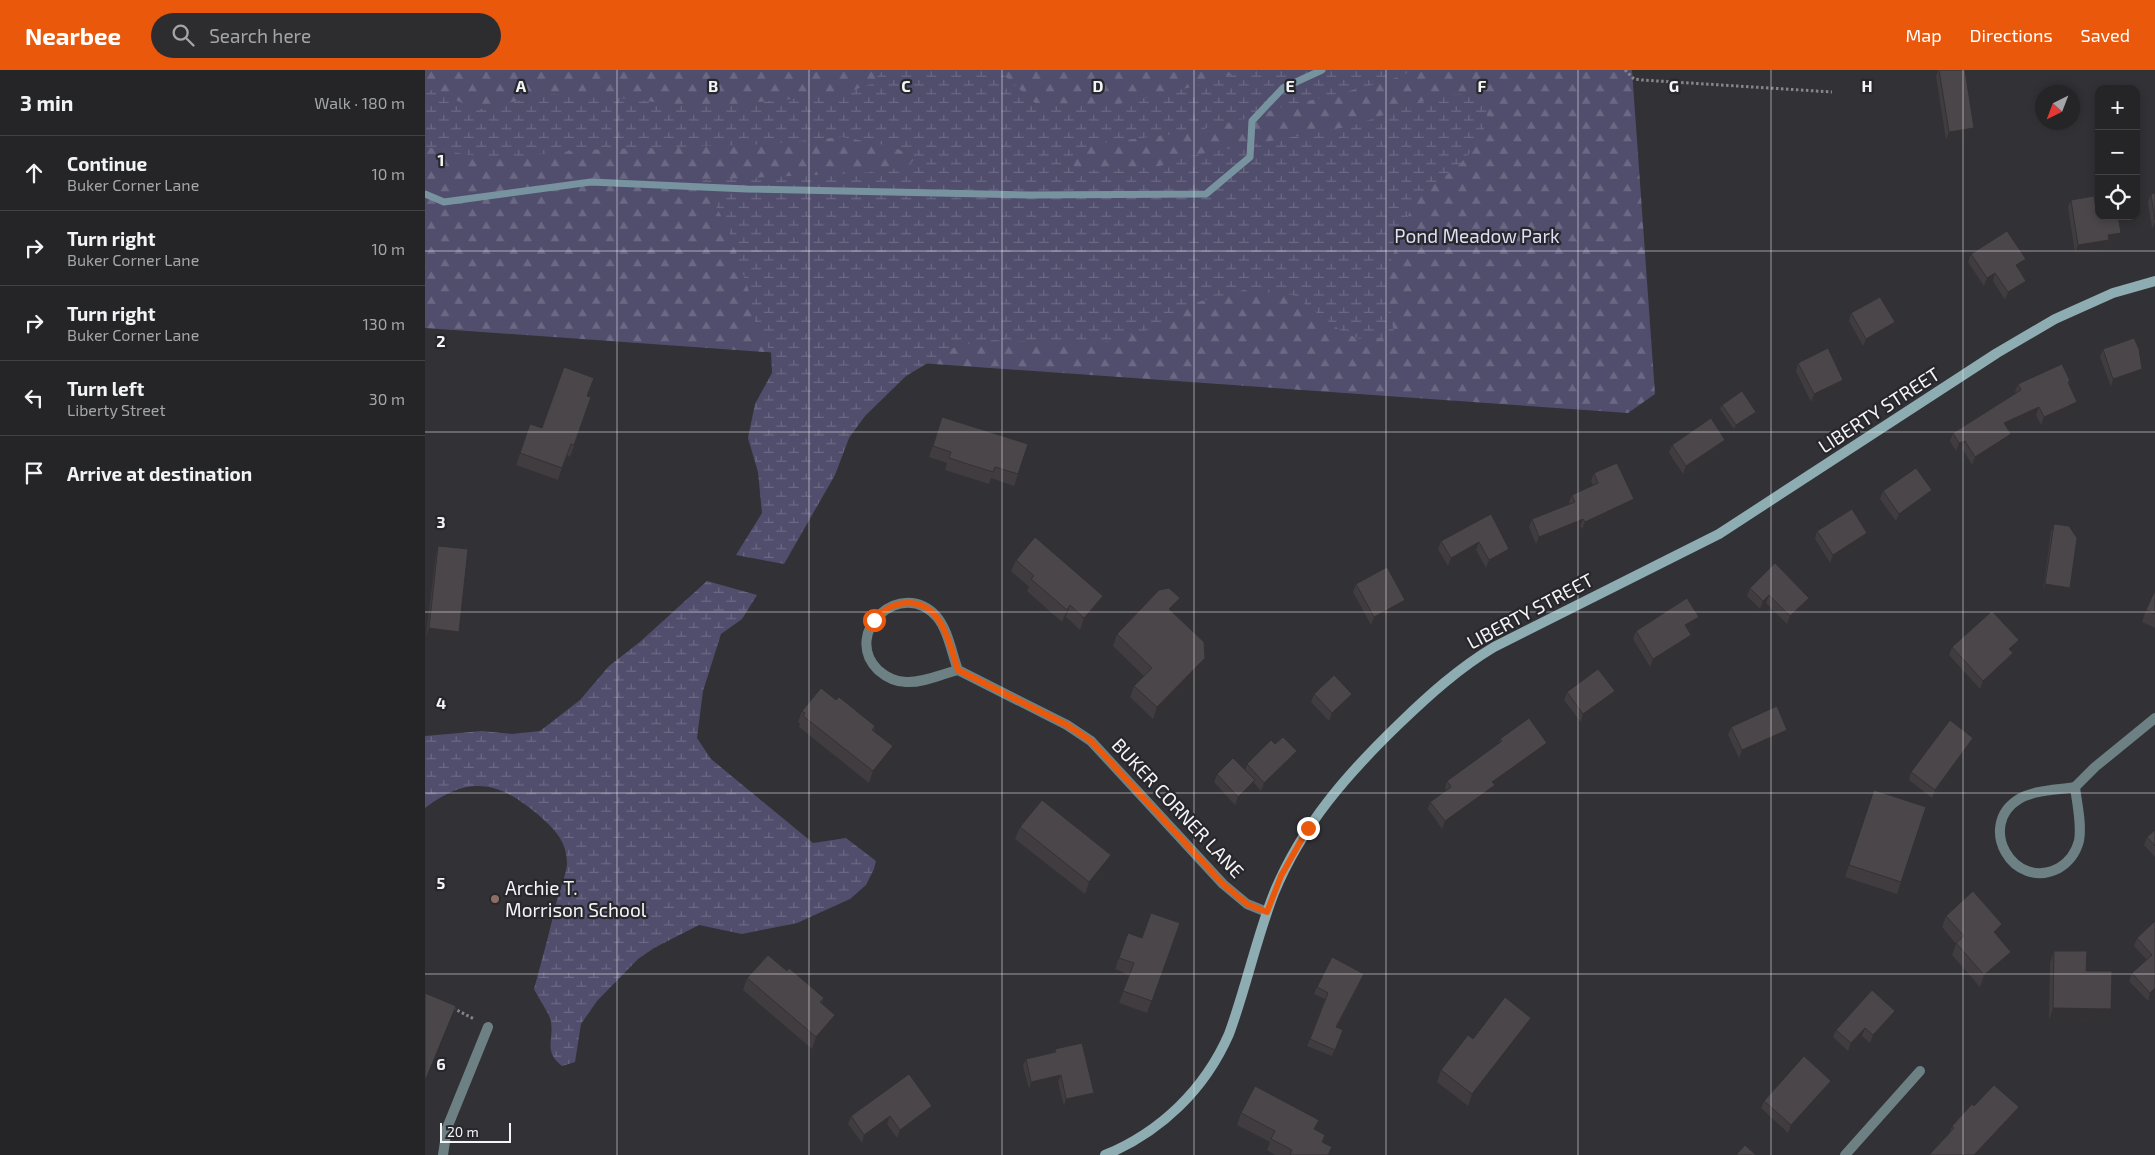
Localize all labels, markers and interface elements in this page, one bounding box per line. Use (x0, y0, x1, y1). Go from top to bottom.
search box (151, 13, 501, 58)
text: Nearbee (25, 21, 121, 50)
icon: search (169, 21, 197, 49)
text: Search here (209, 24, 311, 47)
text: Map (1905, 24, 1942, 46)
text: Directions (1970, 24, 2053, 46)
text: Saved (2081, 24, 2130, 46)
text: A (516, 76, 527, 95)
text: B (708, 76, 718, 95)
text: C (901, 76, 911, 95)
text: D (1093, 76, 1104, 95)
text: E (1285, 76, 1295, 95)
text: F (1478, 76, 1487, 95)
text: G (1669, 76, 1679, 95)
text: H (1861, 76, 1873, 95)
north arrow (2035, 85, 2080, 130)
map controls (2095, 85, 2140, 220)
button: + (2095, 85, 2140, 130)
text: 3 min (20, 90, 73, 115)
text: Walk · 180 m (314, 93, 405, 112)
button: − (2095, 130, 2140, 175)
text: 1 (438, 150, 444, 169)
text: Continue (67, 152, 147, 175)
icon: ahead (20, 159, 48, 187)
text: 10 m (371, 164, 405, 183)
text: Buker Corner Lane (67, 175, 199, 194)
button: locate (2095, 175, 2140, 220)
park label: Pond Meadow Park (1394, 224, 1560, 247)
text: Turn right (67, 227, 155, 250)
icon: right (20, 234, 48, 262)
text: 10 m (371, 239, 405, 258)
text: Buker Corner Lane (67, 250, 199, 269)
text: Turn right (67, 302, 155, 325)
icon: right (20, 309, 48, 337)
text: 130 m (363, 314, 405, 333)
text: Buker Corner Lane (67, 325, 199, 344)
text: 2 (436, 331, 446, 350)
street label: LIBERTY STREET (1814, 362, 1944, 457)
text: Turn left (67, 377, 144, 400)
icon: left (20, 384, 48, 412)
text: 30 m (369, 389, 405, 408)
text: Liberty Street (67, 400, 166, 419)
icon: arrive (20, 459, 48, 487)
text: Arrive at destination (67, 462, 252, 485)
text: 3 (436, 512, 446, 531)
street label: LIBERTY STREET (1463, 568, 1597, 654)
route start (863, 609, 886, 632)
text: 4 (436, 693, 446, 712)
street label: BUKER CORNER LANE (1108, 733, 1249, 882)
route end (1297, 817, 1320, 840)
text: 5 (437, 873, 446, 892)
place label: Archie T. Morrison School (505, 876, 647, 921)
marker: Archie T. Morrison School (489, 893, 501, 905)
text: 6 (436, 1054, 446, 1073)
scale bar (440, 1120, 511, 1143)
text: 20 m (447, 1123, 479, 1140)

